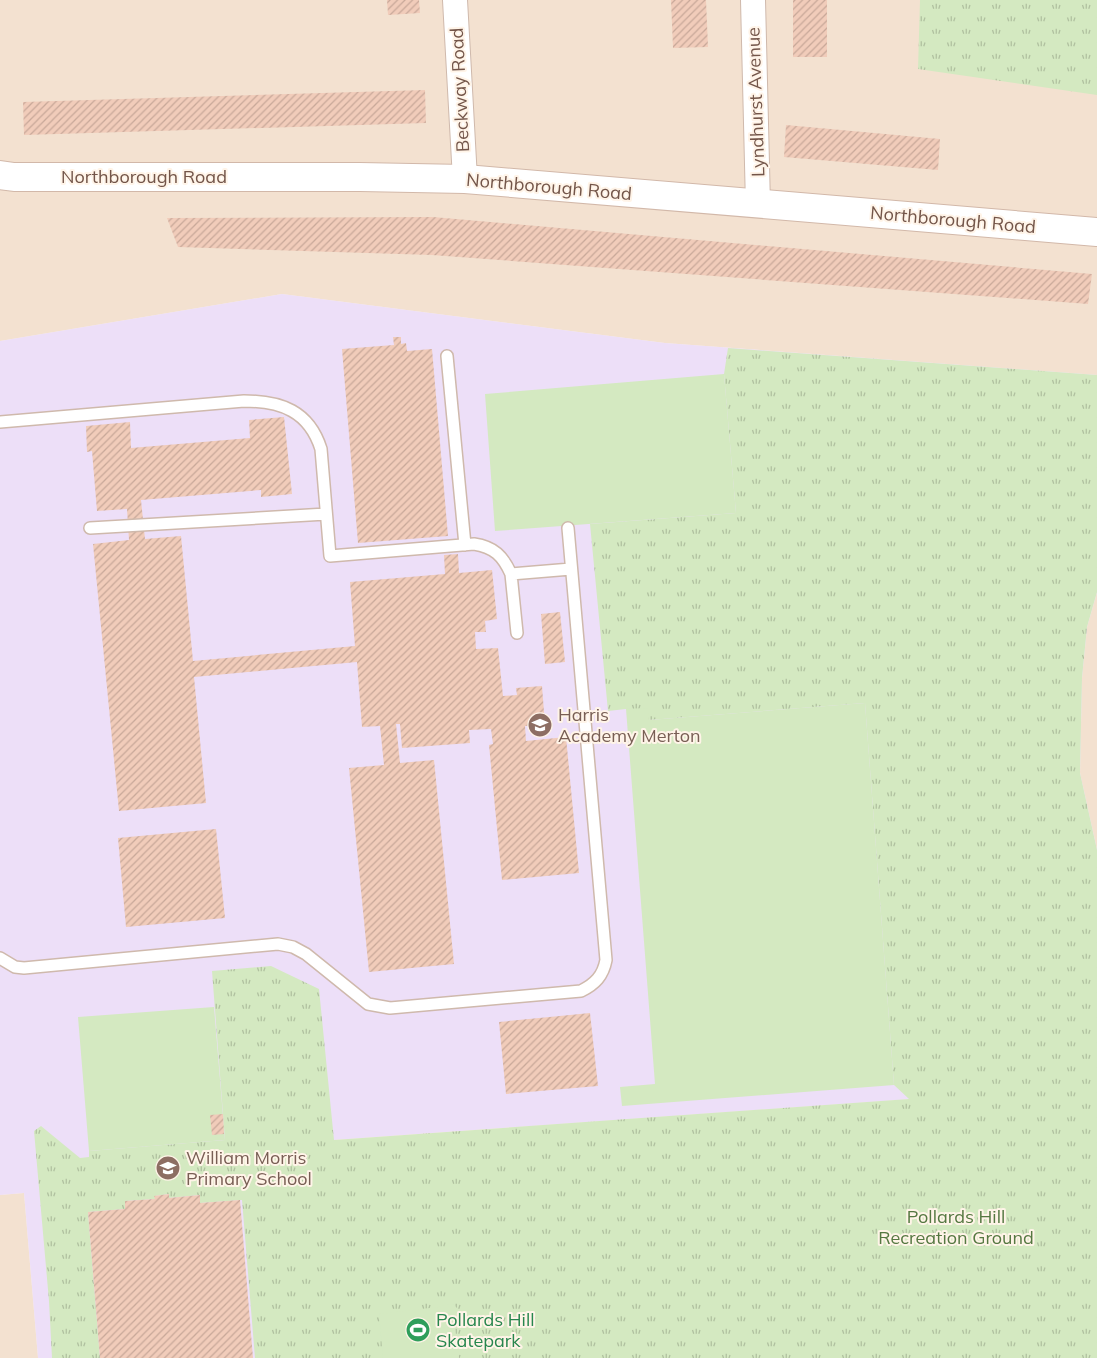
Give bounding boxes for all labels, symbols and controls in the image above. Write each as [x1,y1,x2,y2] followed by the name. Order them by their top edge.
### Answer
[445,27,474,153] street label: Beckway Road
[741,27,770,177] street label: Lyndhurst Avenue
[61,165,227,188] street label: Northborough Road
[465,168,633,205] street label: Northborough Road
[869,201,1037,238] street label: Northborough Road
[558,703,701,747] place label: Harris Academy Merton
[527,712,553,738] school or university icon: Harris Academy Merton
[186,1146,312,1190] place label: William Morris Primary School
[155,1155,181,1181] school or university icon: William Morris Primary School
[878,1205,1034,1249] park label: Pollards Hill Recreation Ground
[436,1308,534,1352] place label: Pollards Hill Skatepark
[405,1317,431,1343] sports icon: Pollards Hill Skatepark

